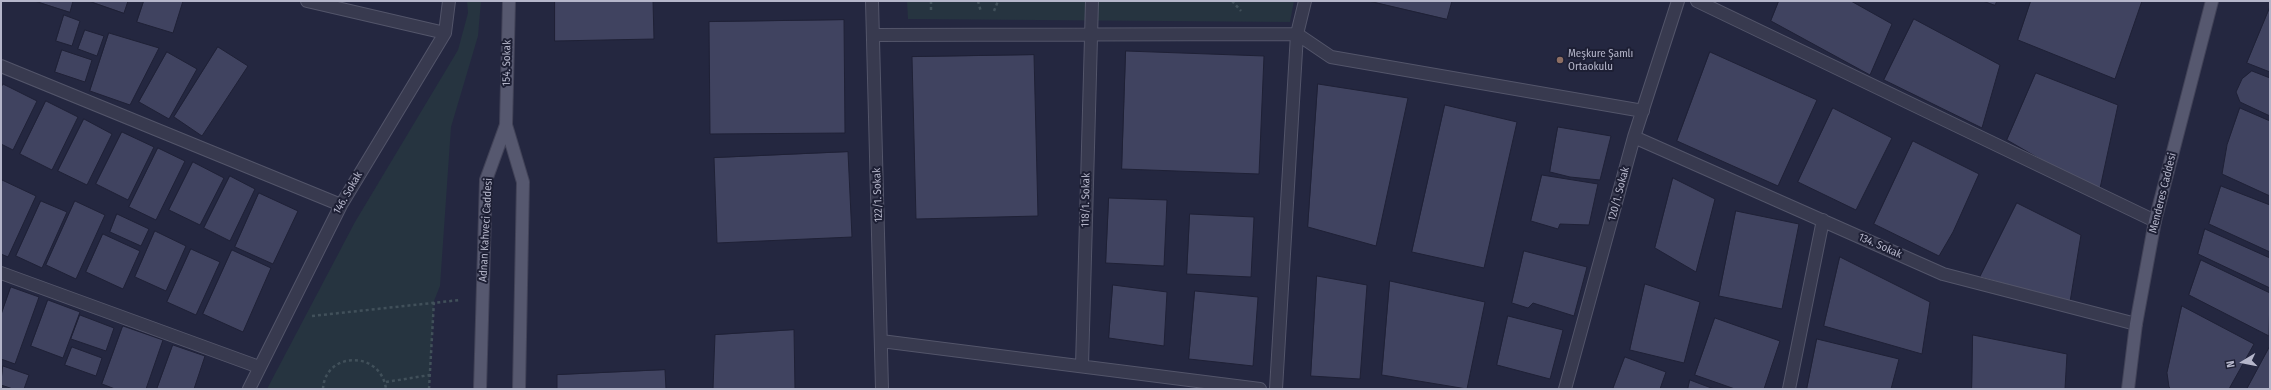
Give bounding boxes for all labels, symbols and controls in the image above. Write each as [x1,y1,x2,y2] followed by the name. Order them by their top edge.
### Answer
[500,40,514,86] street label: 154. Sokak
[1568,47,1633,73] place label: Meşkure Şamlı Ortaokulu
[1555,55,1565,65] marker: Meşkure Şamlı Ortaokulu
[2147,152,2179,234] street label: Menderes Caddesi
[1605,166,1633,222] street label: 120/1. Sokak
[870,168,886,222] street label: 122/1. Sokak
[331,169,365,217] street label: 146. Sokak
[1079,173,1093,227] street label: 118/1. Sokak
[477,178,495,282] street label: Adnan Kahveci Caddesi
[1856,231,1904,261] street label: 134. Sokak
[2223,342,2263,382] north arrow
[2224,360,2238,369] text: N

